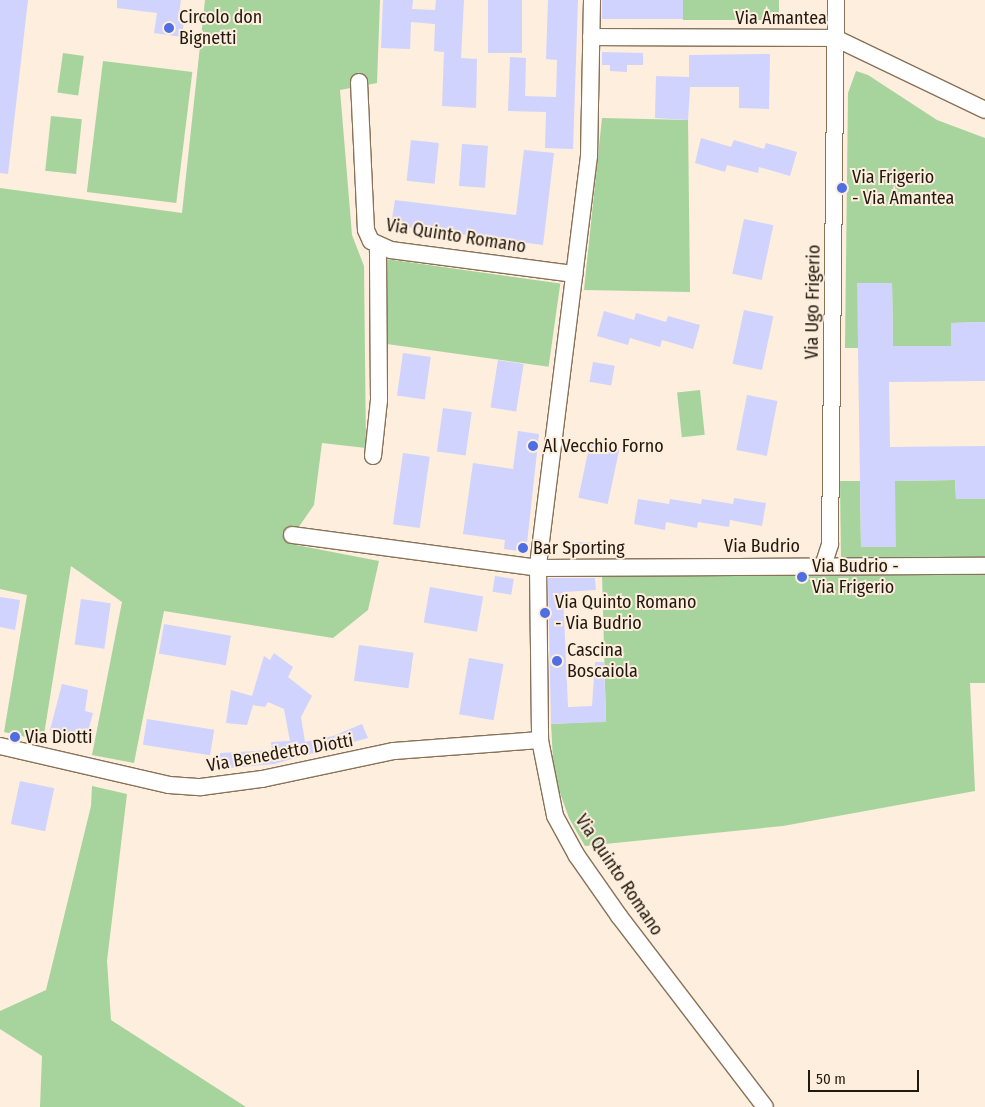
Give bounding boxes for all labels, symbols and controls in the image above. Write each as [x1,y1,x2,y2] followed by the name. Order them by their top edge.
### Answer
[179,7,262,50] place label: Circolo don Bignetti
[735,7,827,29] street label: Via Amantea
[163,22,175,34] marker: Circolo don Bignetti
[852,167,954,210] place label: Via Frigerio - Via Amantea
[836,182,848,194] marker: Via Frigerio - Via Amantea
[384,214,528,258] street label: Via Quinto Romano
[801,245,825,359] street label: Via Ugo Frigerio
[543,435,664,457] place label: Al Vecchio Forno
[527,440,539,452] marker: Al Vecchio Forno
[724,535,800,557] street label: Via Budrio
[533,537,625,559] place label: Bar Sporting
[517,542,529,554] marker: Bar Sporting
[812,556,899,598] place label: Via Budrio - Via Frigerio
[796,571,808,583] marker: Via Budrio - Via Frigerio
[555,592,696,634] place label: Via Quinto Romano - Via Budrio
[539,607,551,619] marker: Via Quinto Romano - Via Budrio
[567,640,638,682] place label: Cascina Boscaiola
[551,655,563,667] marker: Cascina Boscaiola
[25,726,93,748] place label: Via Diotti
[205,729,355,777] street label: Via Benedetto Diotti
[9,731,21,743] marker: Via Diotti
[571,810,667,940] street label: Via Quinto Romano
[810,1060,921,1092] scale bar
[816,1070,846,1088] text: 50 m

